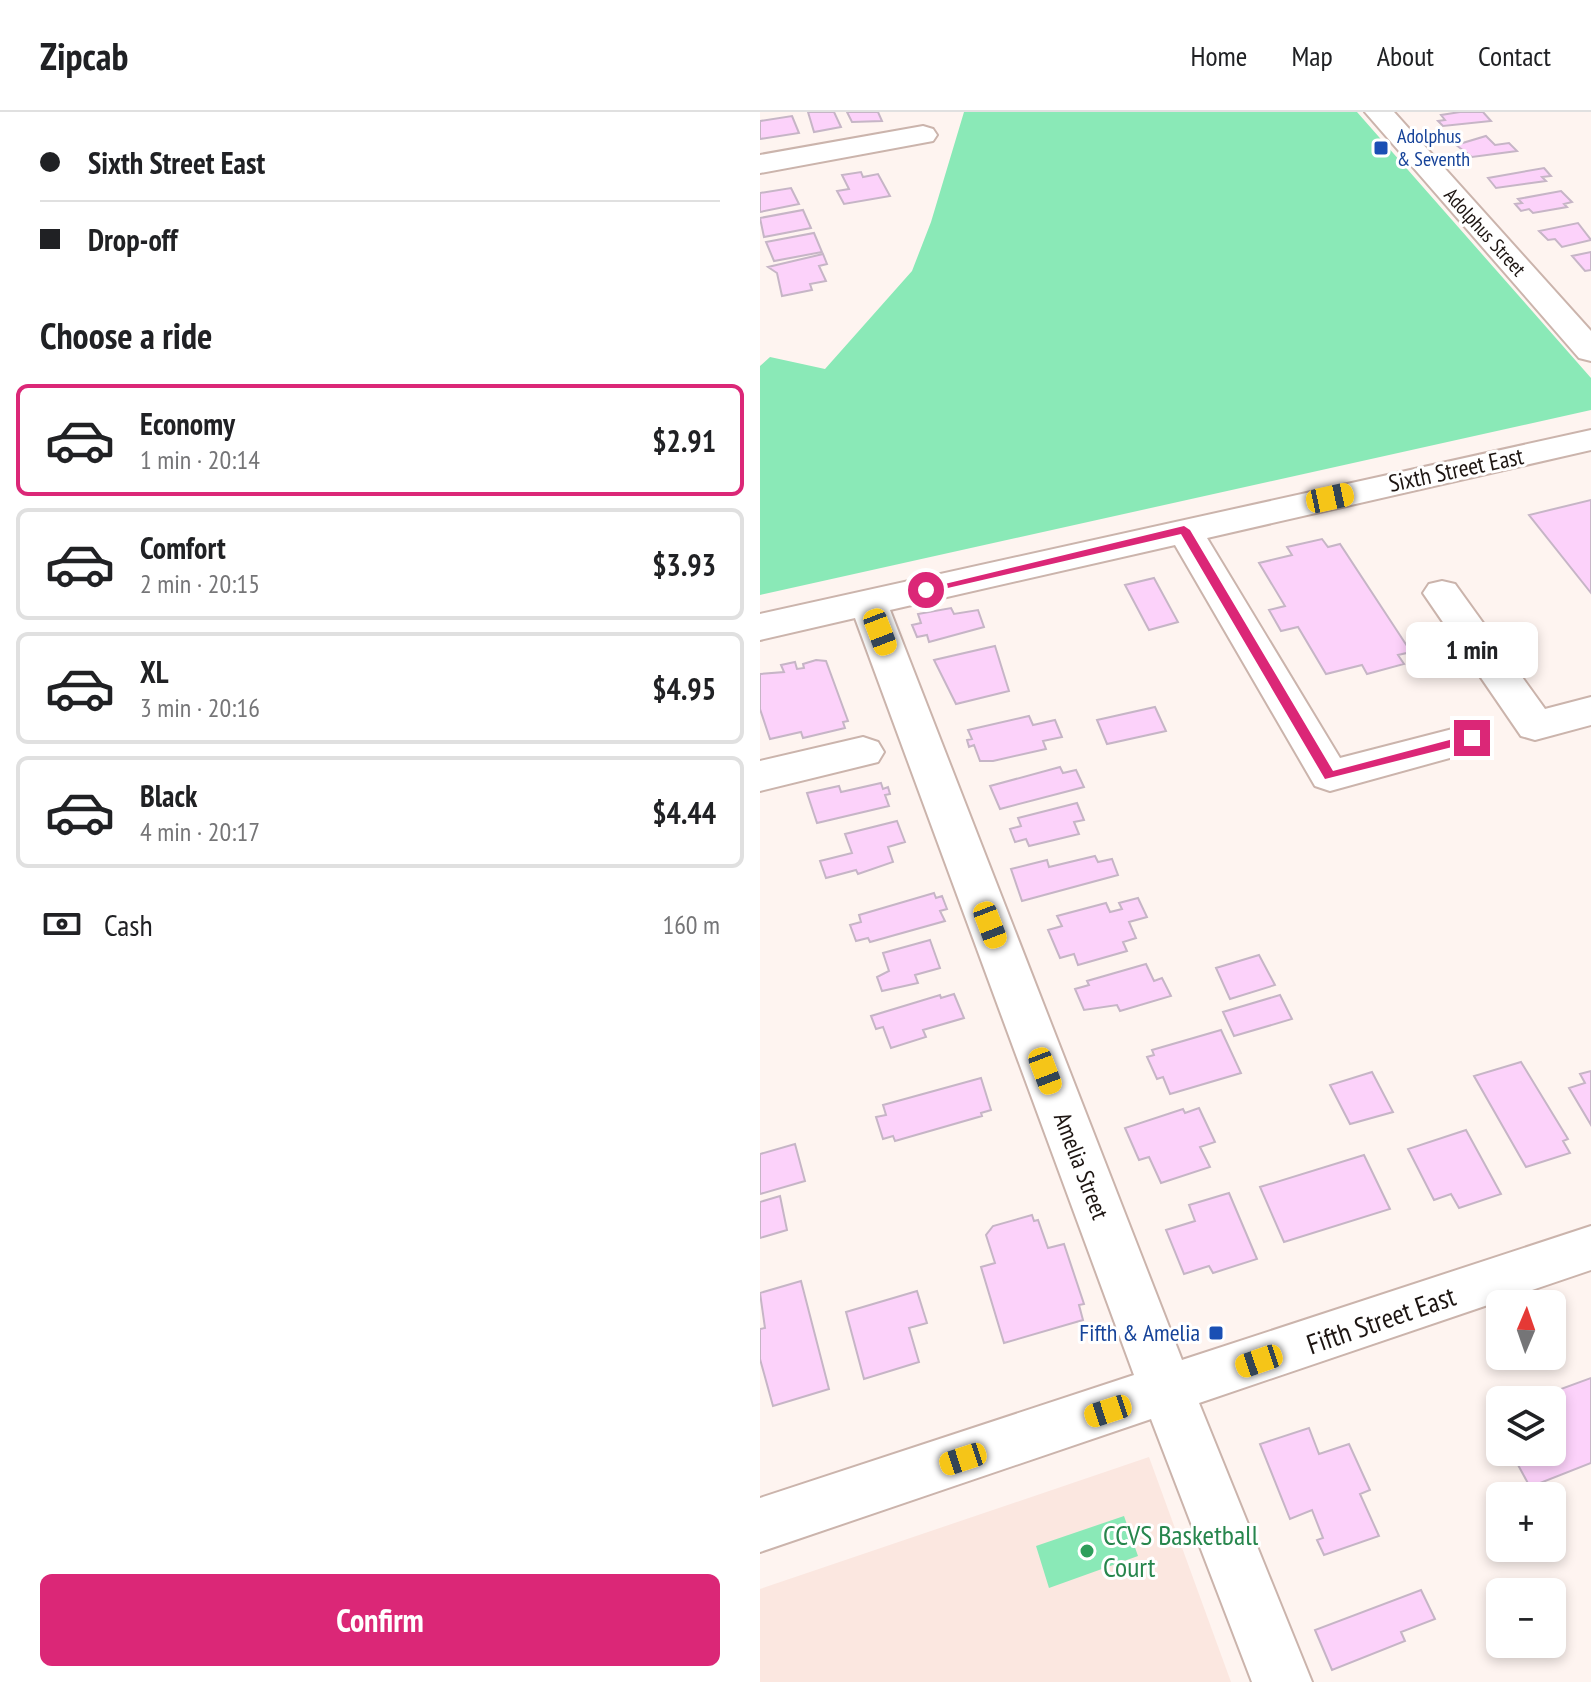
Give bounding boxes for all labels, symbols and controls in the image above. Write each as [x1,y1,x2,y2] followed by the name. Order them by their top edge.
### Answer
[40,31,128,80] text: Zipcab
[1191,37,1247,74] text: Home
[1291,37,1333,74] text: Map
[1377,37,1434,74] text: About
[1478,37,1551,74] text: Contact
[1397,123,1470,172] place label: Adolphus & Seventh
[1372,139,1390,157] marker: Adolphus & Seventh
[88,143,265,182] text: Sixth Street East
[1439,182,1532,282] street label: Adolphus Street
[88,220,178,259] text: Drop-off
[40,312,212,359] text: Choose a ride
[44,404,116,476] icon: car
[140,404,235,443] text: Economy
[652,421,716,460] text: $2.91
[1386,440,1527,499] street label: Sixth Street East
[140,443,260,476] text: 1 min · 20:14
[1304,481,1356,515] car
[44,528,116,600] icon: car
[140,528,226,567] text: Comfort
[652,545,716,584] text: $3.93
[140,567,260,600] text: 2 min · 20:15
[908,572,944,608] route start
[860,605,900,659] car
[1406,622,1538,678] callout: 1 min
[1446,633,1498,666] text: 1 min
[44,652,116,724] icon: car
[140,652,169,691] text: XL
[652,669,716,708] text: $4.95
[140,691,260,724] text: 3 min · 20:16
[1454,720,1490,756] route end
[44,776,116,848] icon: car
[140,776,197,815] text: Black
[652,793,716,832] text: $4.44
[140,815,260,848] text: 4 min · 20:17
[970,898,1010,952] car
[40,902,84,946] icon: cash
[104,905,153,944] text: Cash
[662,908,720,941] text: 160 m
[1025,1044,1065,1098] car
[1047,1108,1116,1224] street label: Amelia Street
[1302,1277,1460,1362] street label: Fifth Street East
[1486,1290,1566,1370] north arrow
[1486,1290,1566,1658] map controls
[1079,1317,1200,1348] place label: Fifth & Amelia
[1207,1324,1225,1342] marker: Fifth & Amelia
[1232,1342,1286,1380] car
[1486,1386,1566,1466] button: layers
[1081,1392,1135,1430] car
[936,1440,990,1478] car
[1486,1482,1566,1562] button: +
[1103,1516,1259,1585] place label: CCVS Basketball Court
[1078,1542,1096,1560] marker: CCVS Basketball Court
[40,1574,720,1666] button: Confirm
[1486,1578,1566,1658] button: −

